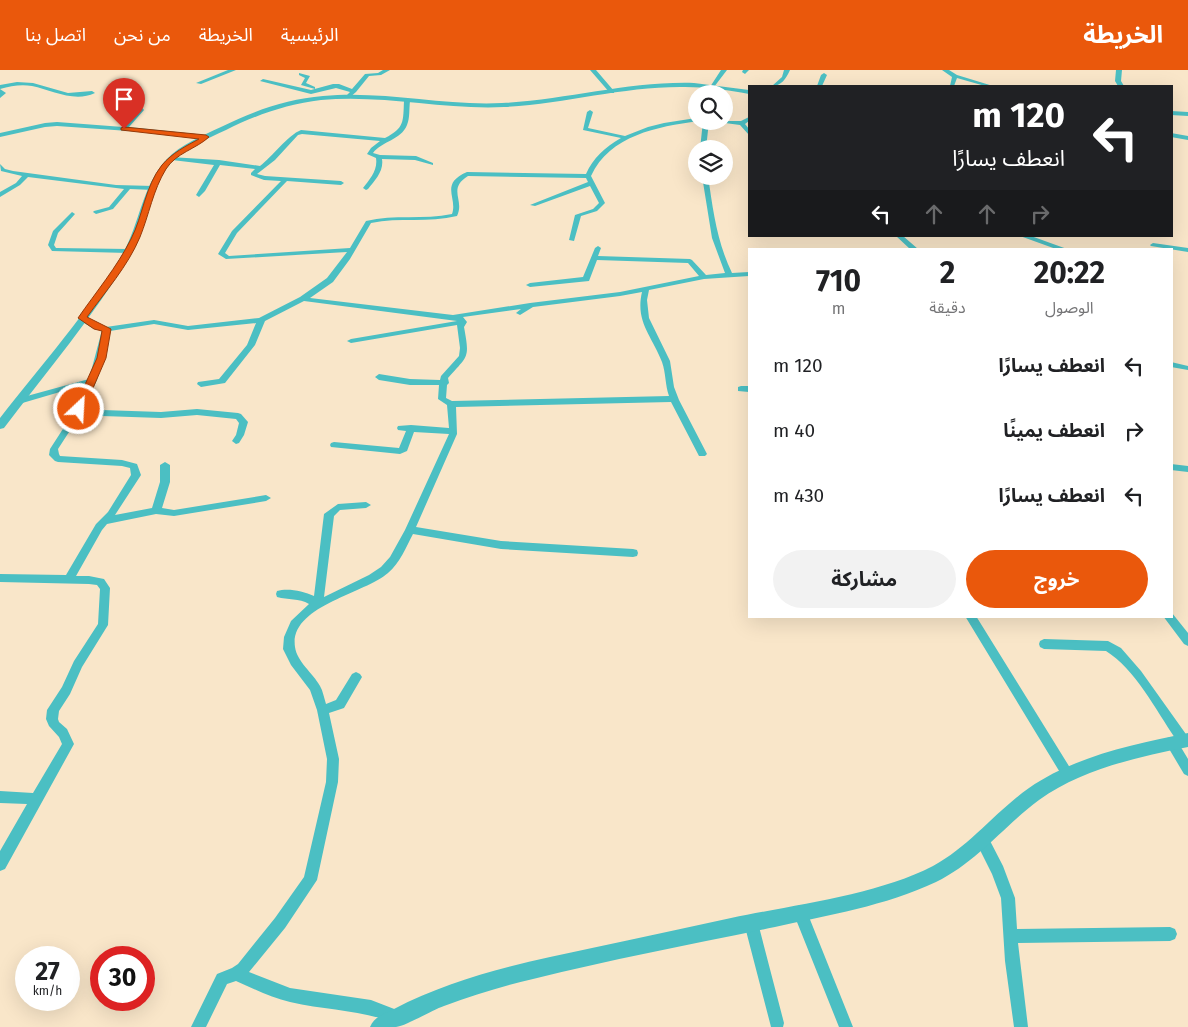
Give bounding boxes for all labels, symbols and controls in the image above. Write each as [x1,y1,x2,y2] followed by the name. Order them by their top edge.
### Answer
[1083,21,1163,49] text: الخريطة
[25,24,86,46] text: اتصل بنا
[114,24,171,46] text: من نحن
[199,24,253,46] text: الخريطة
[281,24,339,46] text: الرئيسية
[103,78,145,129] pin
[110,85,138,113] icon: arrive
[688,85,733,185] map controls
[688,85,733,130] button: search
[972,94,1065,136] text: 120 m
[1083,105,1148,170] icon: left
[688,140,733,185] button: layers
[952,145,1065,172] text: انعطف يسارًا
[867,200,895,228] icon: left
[920,200,948,228] icon: ahead
[973,200,1001,228] icon: ahead
[1026,200,1054,228] icon: right
[940,255,955,291] text: 2
[1034,255,1105,291] text: 20:22
[816,263,861,299] text: 710
[929,298,966,317] text: دقيقة
[1045,298,1094,317] text: الوصول
[832,299,845,318] text: m
[1120,352,1148,380] icon: left
[773,354,823,377] text: 120 m
[998,354,1105,377] text: انعطف يسارًا
[52,382,104,434] position arrow
[1120,417,1148,445] icon: right
[773,419,815,442] text: 40 m
[1003,419,1105,442] text: انعطف يمينًا
[1120,482,1148,510] icon: left
[773,484,824,507] text: 430 m
[998,484,1105,507] text: انعطف يسارًا
[773,550,956,608] button: مشاركة
[966,550,1148,608] button: خروج
[90,946,155,1011] speed limit sign: 30
[35,957,60,987] text: 27
[33,984,62,998] text: km/h

